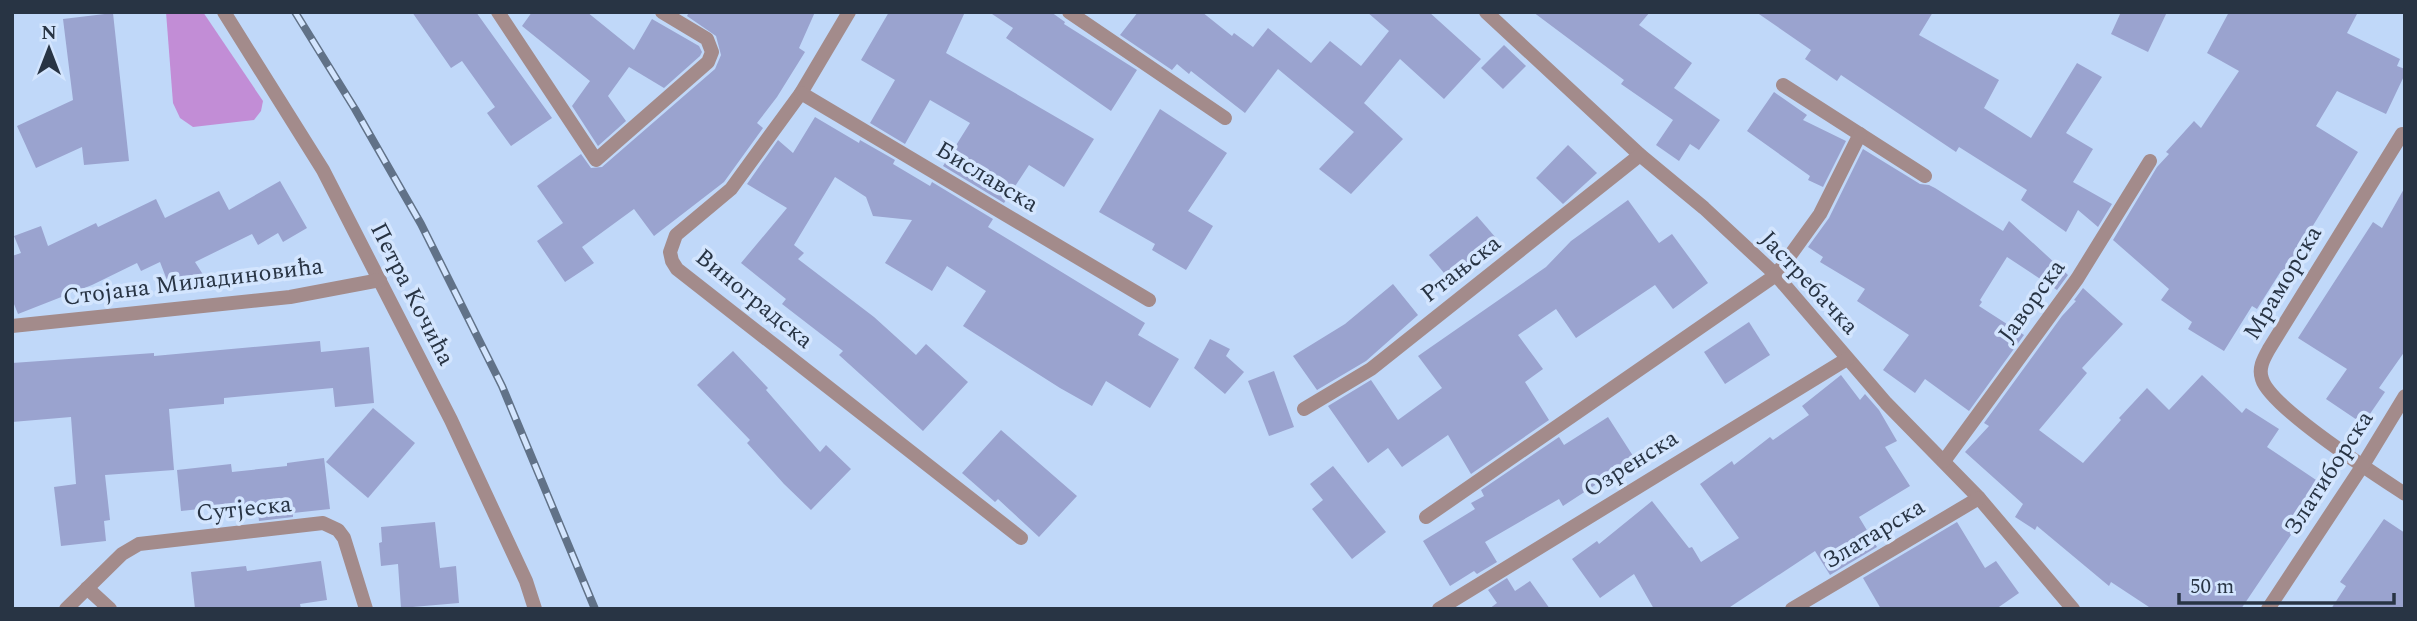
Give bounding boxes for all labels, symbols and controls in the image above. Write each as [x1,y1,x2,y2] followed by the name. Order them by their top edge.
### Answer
[14,14,84,84] north arrow
[41,19,57,48] text: N
[929,132,1046,222] street label: Биславска
[360,216,464,372] street label: Петра Кочића
[2235,218,2332,347] street label: Мраморска
[1751,223,1867,344] street label: Јастребачка
[1413,226,1509,312] street label: Ртањска
[687,240,821,358] street label: Виноградска
[61,248,325,316] street label: Стојана Миладиновића
[1989,252,2075,350] street label: Јаворска
[2275,403,2383,542] street label: Златиборска
[1577,421,1686,507] street label: Озренска
[194,486,294,532] street label: Сутјеска
[1816,489,1932,579] street label: Златарска
[2179,562,2394,606] scale bar
[2190,571,2234,603] text: 50 m

